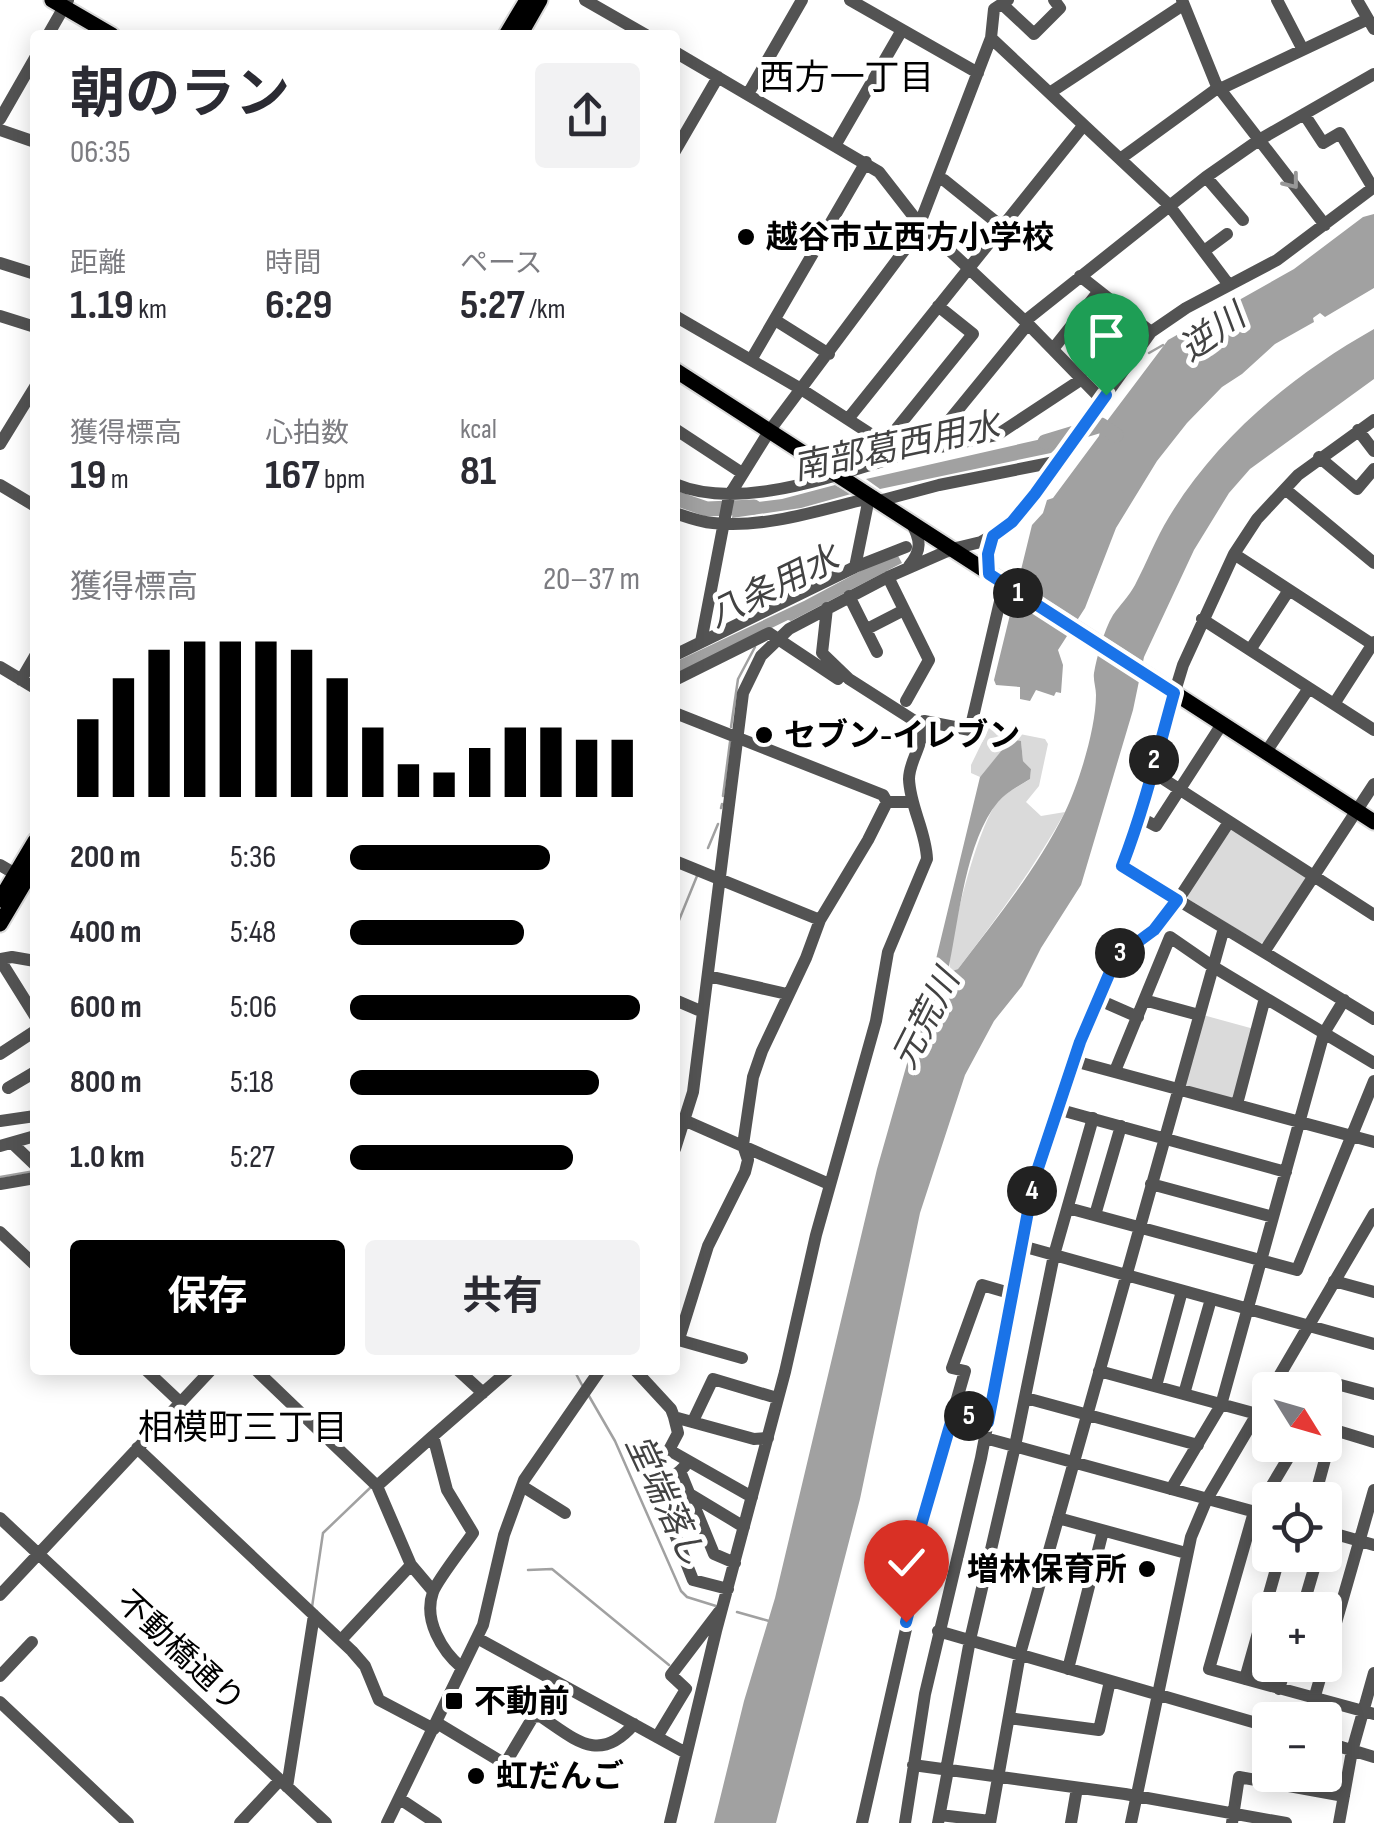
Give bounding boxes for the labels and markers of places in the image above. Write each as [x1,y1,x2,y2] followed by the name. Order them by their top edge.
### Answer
[766,219,1054,258] place label: 越谷市立西方小学校
[735,226,757,248] marker: 越谷市立西方小学校
[1064,293,1149,396] pin
[993,568,1043,618] pin: 1
[784,717,1020,756] place label: セブン-イレブン
[753,724,775,746] marker: セブン-イレブン
[1129,735,1179,785] pin: 2
[1095,928,1145,978] pin: 3
[1007,1166,1057,1216] pin: 4
[944,1391,994,1441] pin: 5
[864,1520,949,1623] pin
[967,1551,1127,1590] place label: 増林保育所
[1136,1558,1158,1580] marker: 増林保育所
[474,1683,570,1722] place label: 不動前
[443,1690,465,1712] marker: 不動前
[496,1758,624,1797] place label: 虹だんご
[465,1765,487,1787] marker: 虹だんご

